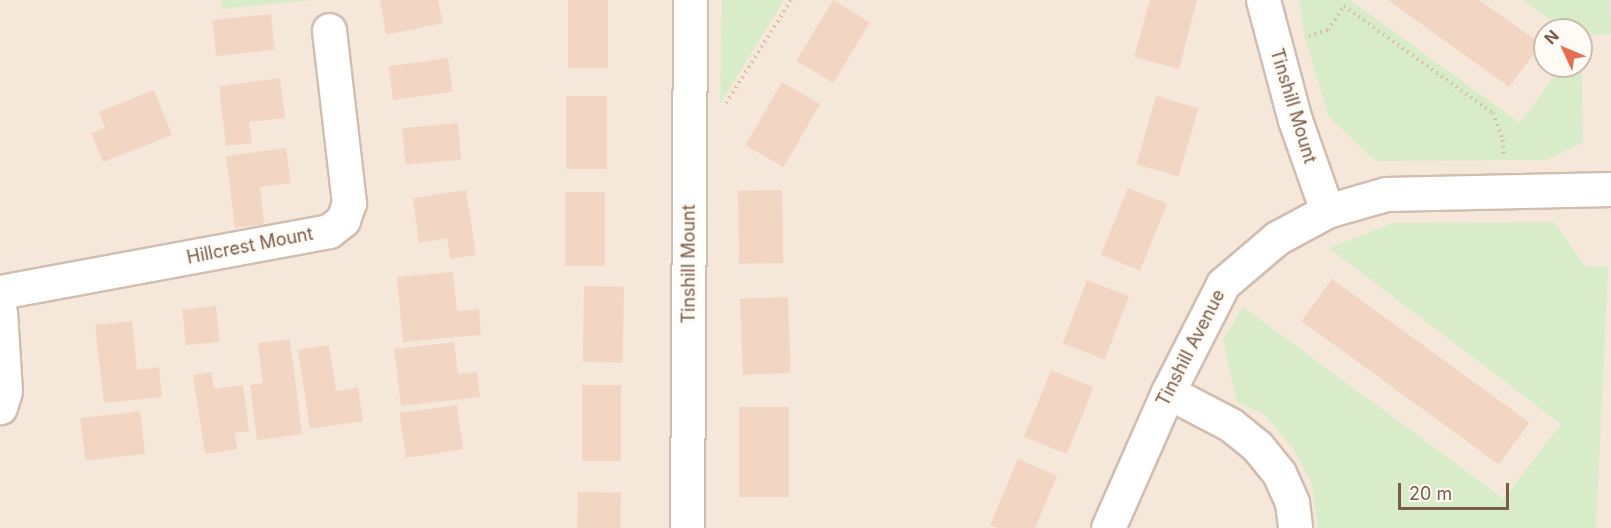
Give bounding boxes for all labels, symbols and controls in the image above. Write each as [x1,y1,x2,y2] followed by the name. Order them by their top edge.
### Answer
[1533,18,1593,78] north arrow
[1540,26,1563,48] text: N
[1265,46,1321,166] street label: Tinshill Mount
[678,204,700,324] street label: Tinshill Mount
[185,223,315,269] street label: Hillcrest Mount
[1152,286,1230,410] street label: Tinshill Avenue
[1401,471,1512,509] scale bar
[1409,483,1452,504] text: 20 m

